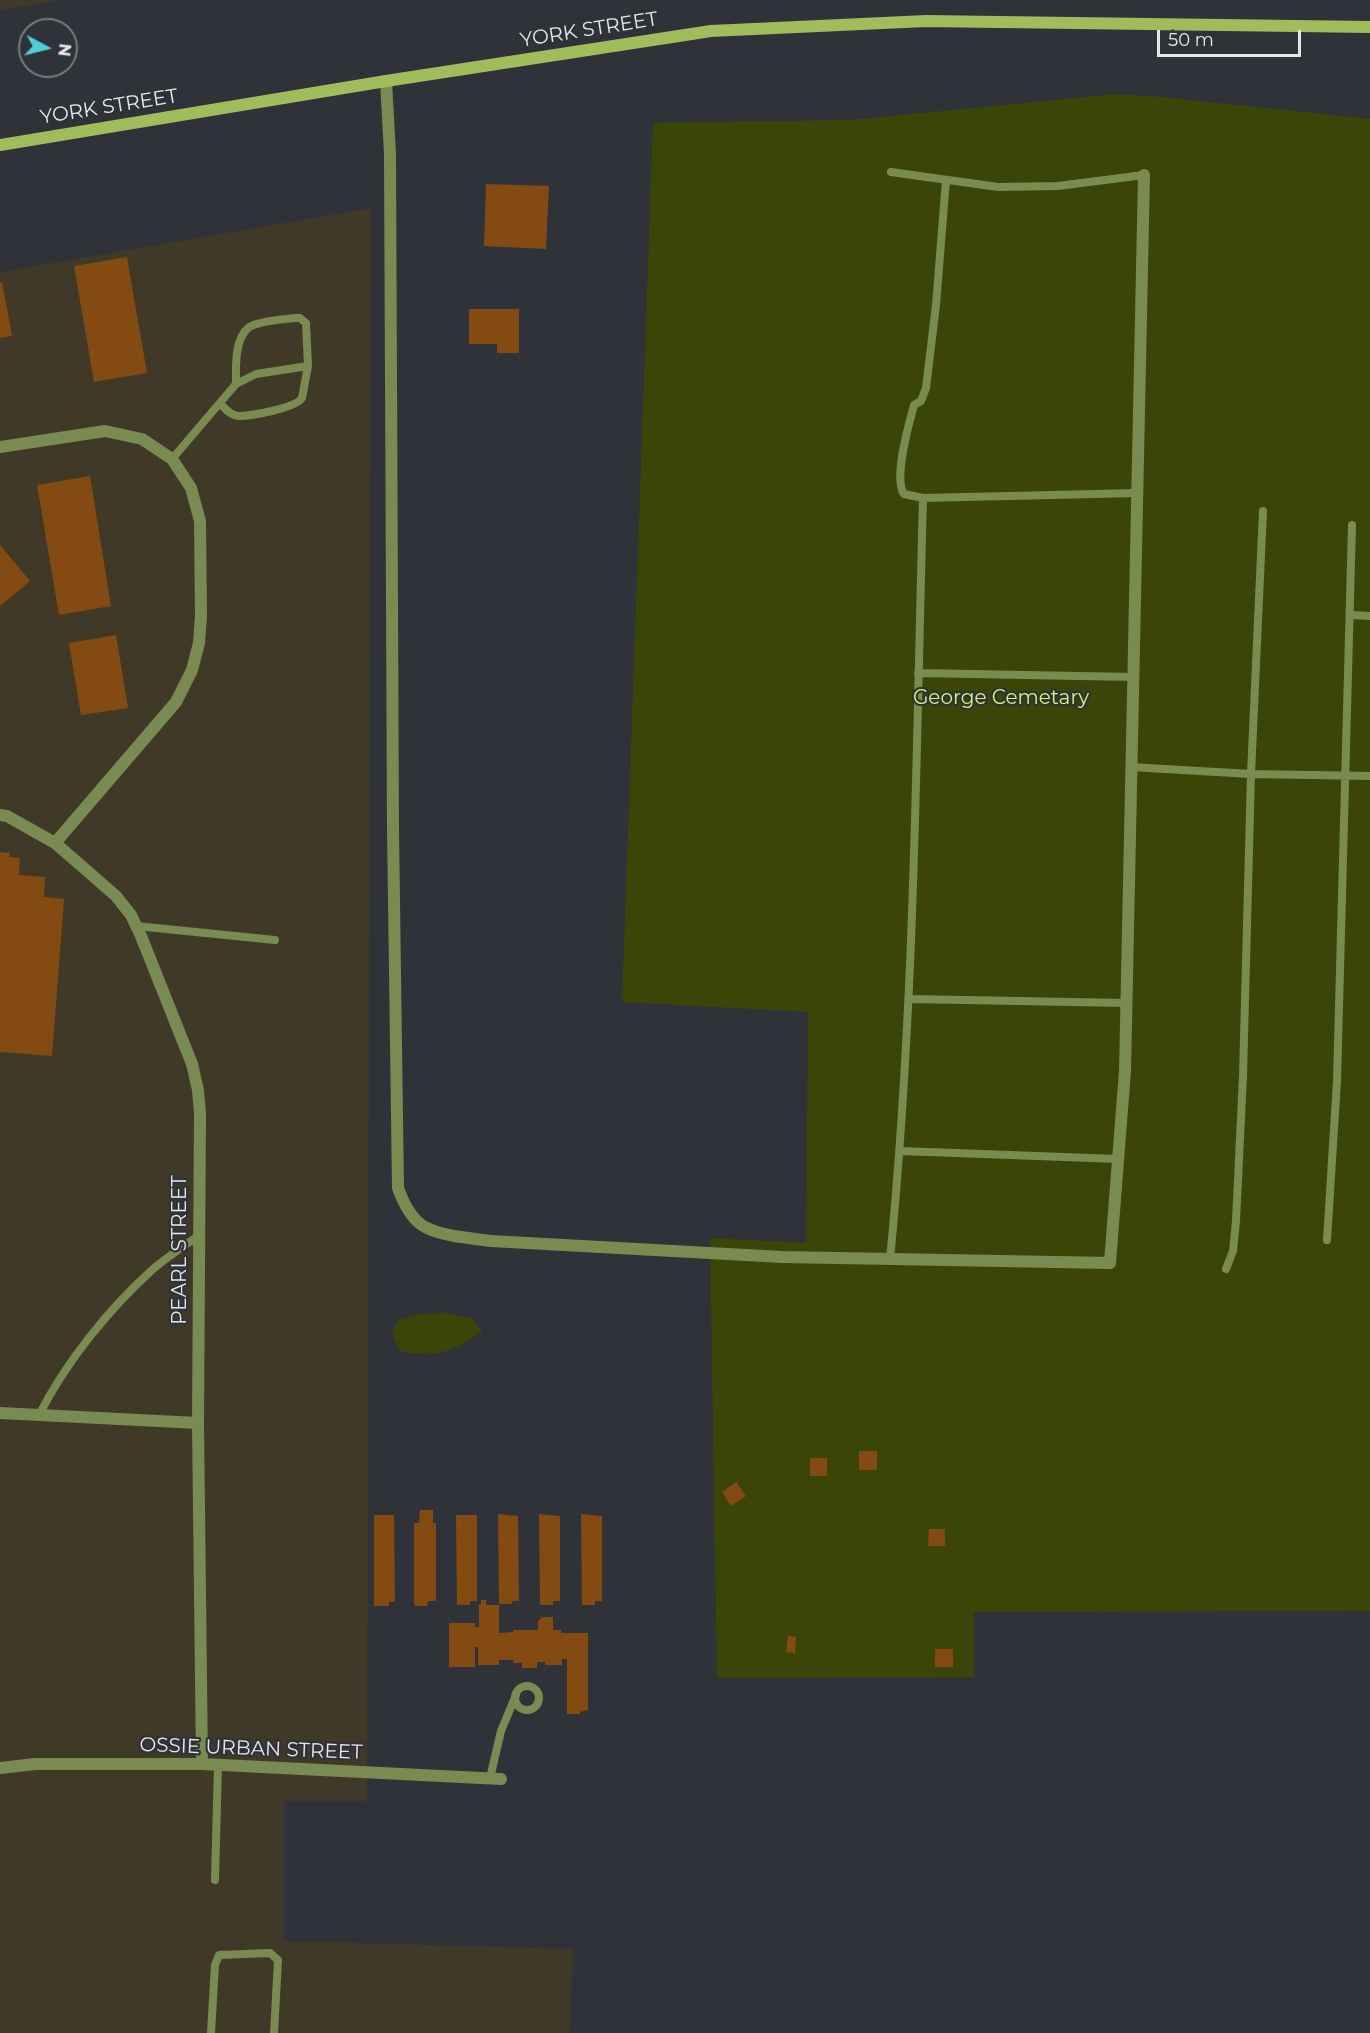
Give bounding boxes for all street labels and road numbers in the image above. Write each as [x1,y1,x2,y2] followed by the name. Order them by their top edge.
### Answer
[518,7,660,53] street label: YORK STREET
[38,84,180,130] street label: YORK STREET
[168,1175,192,1325] street label: PEARL STREET
[139,1733,363,1765] street label: OSSIE URBAN STREET

